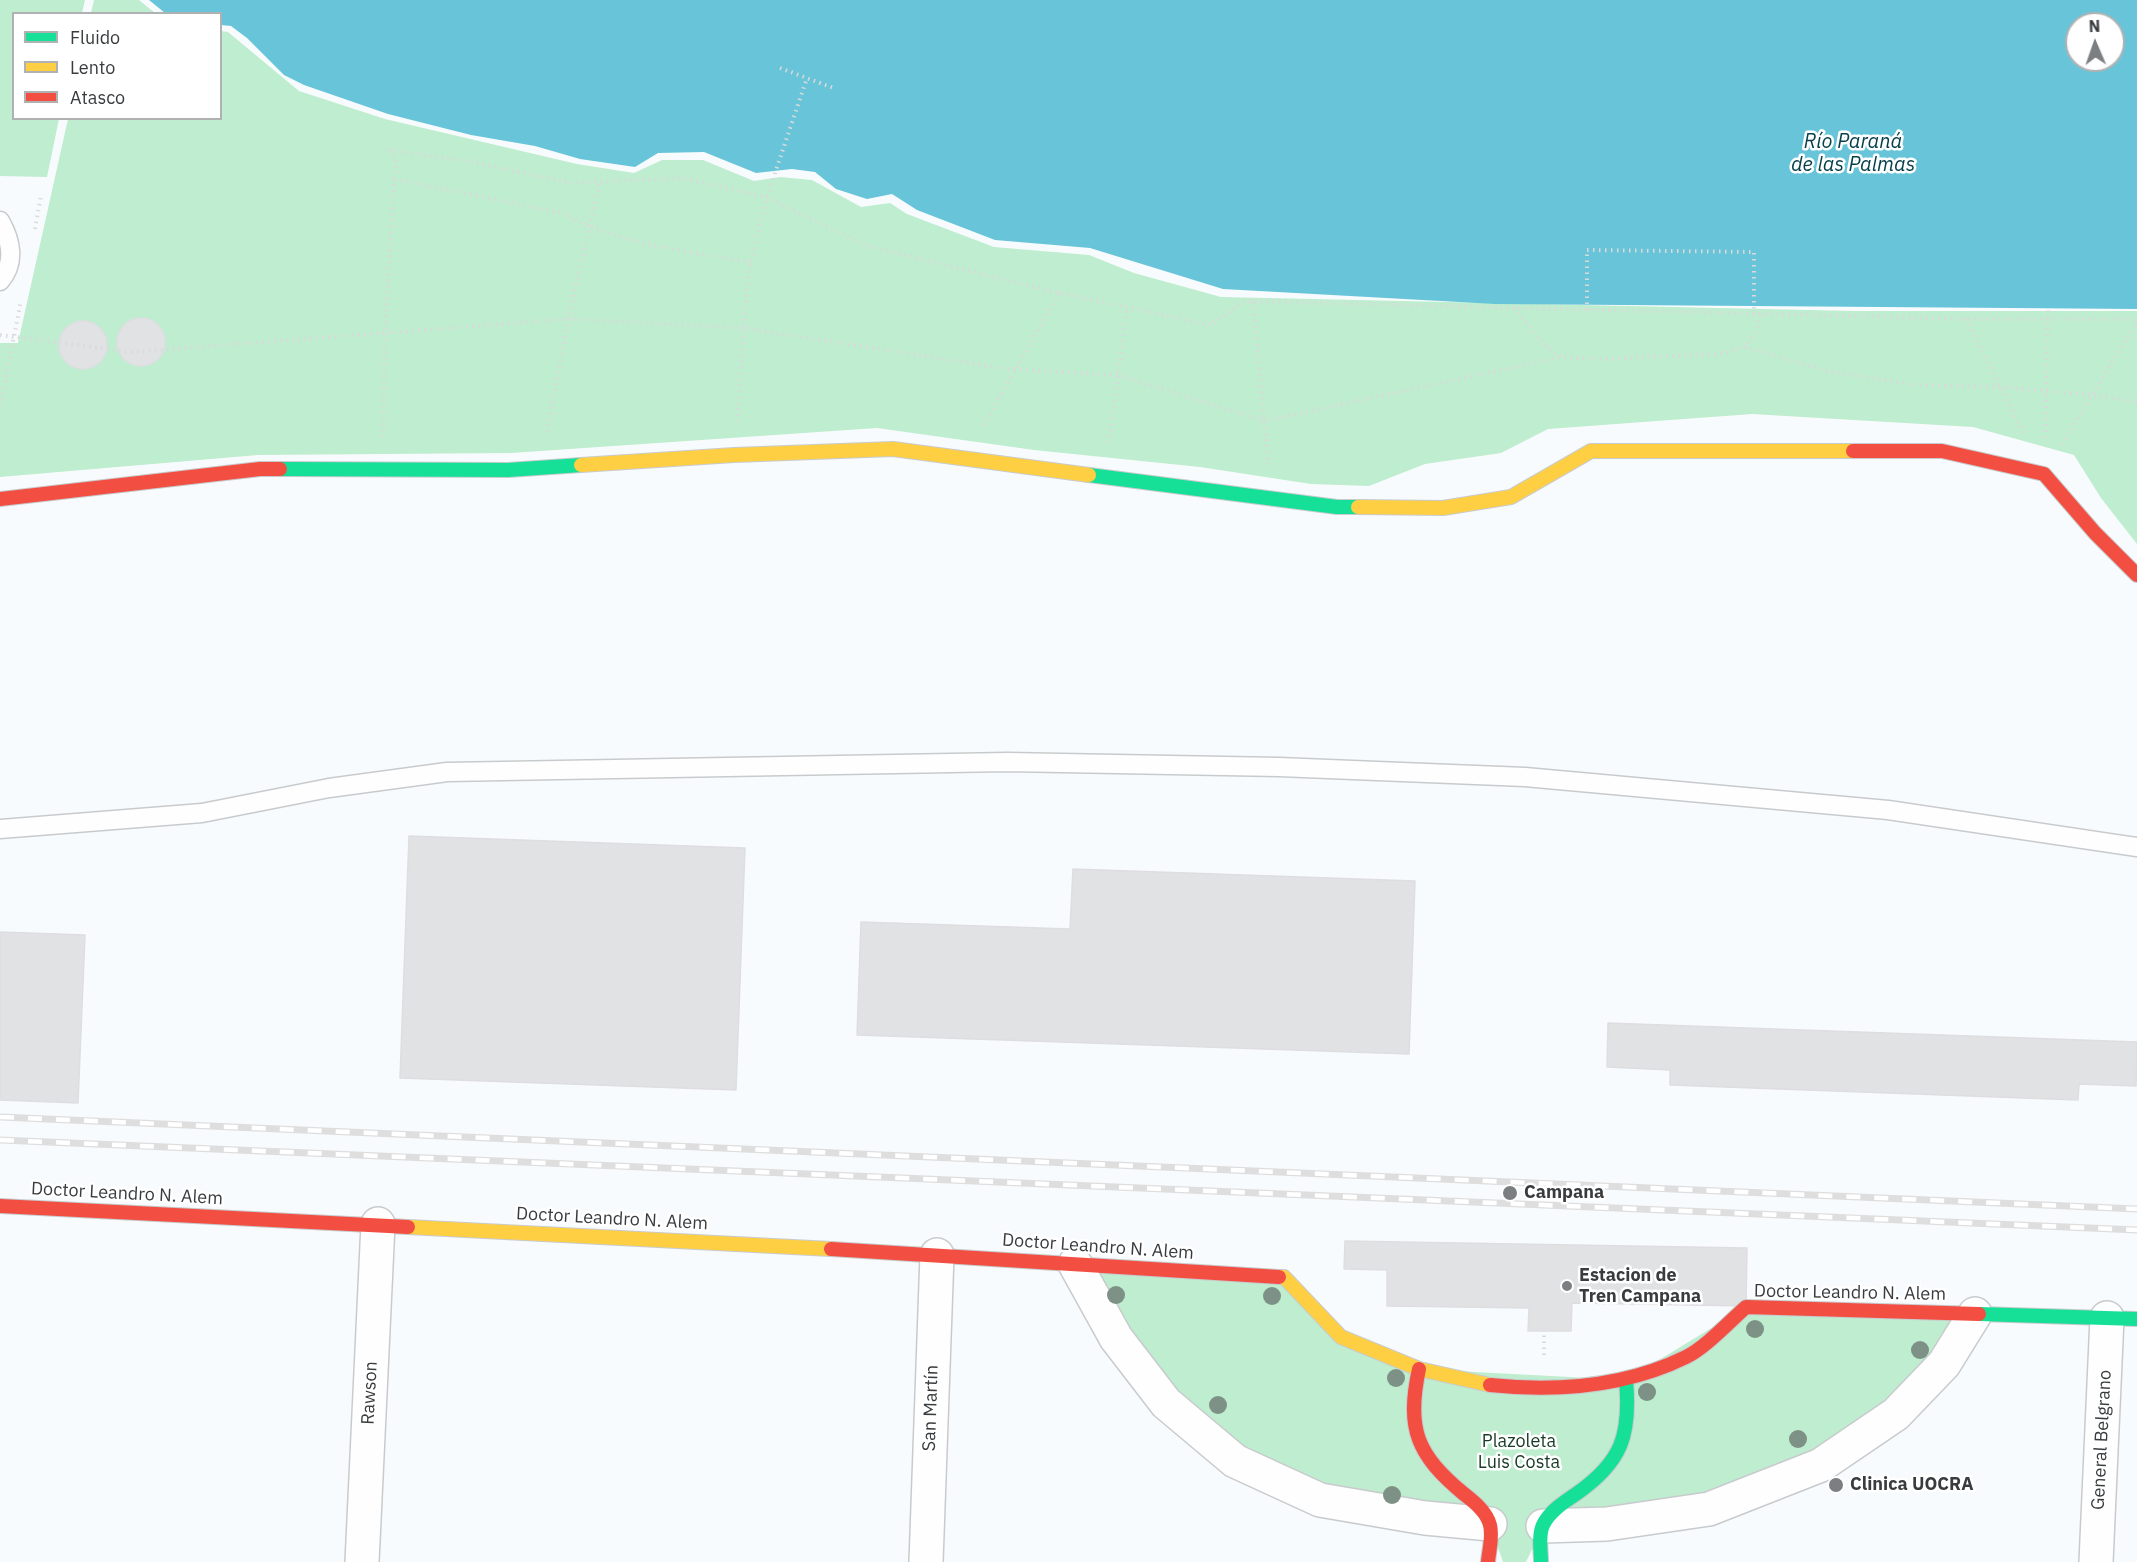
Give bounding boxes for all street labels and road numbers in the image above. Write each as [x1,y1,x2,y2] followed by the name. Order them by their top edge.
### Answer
[31,1178,223,1210] street label: Doctor Leandro N. Alem
[516,1203,708,1235] street label: Doctor Leandro N. Alem
[1001,1230,1195,1264] street label: Doctor Leandro N. Alem
[1754,1281,1946,1305] street label: Doctor Leandro N. Alem
[358,1361,382,1425] street label: Rawson
[919,1364,943,1452] street label: San Martín
[2088,1369,2116,1511] street label: General Belgrano

